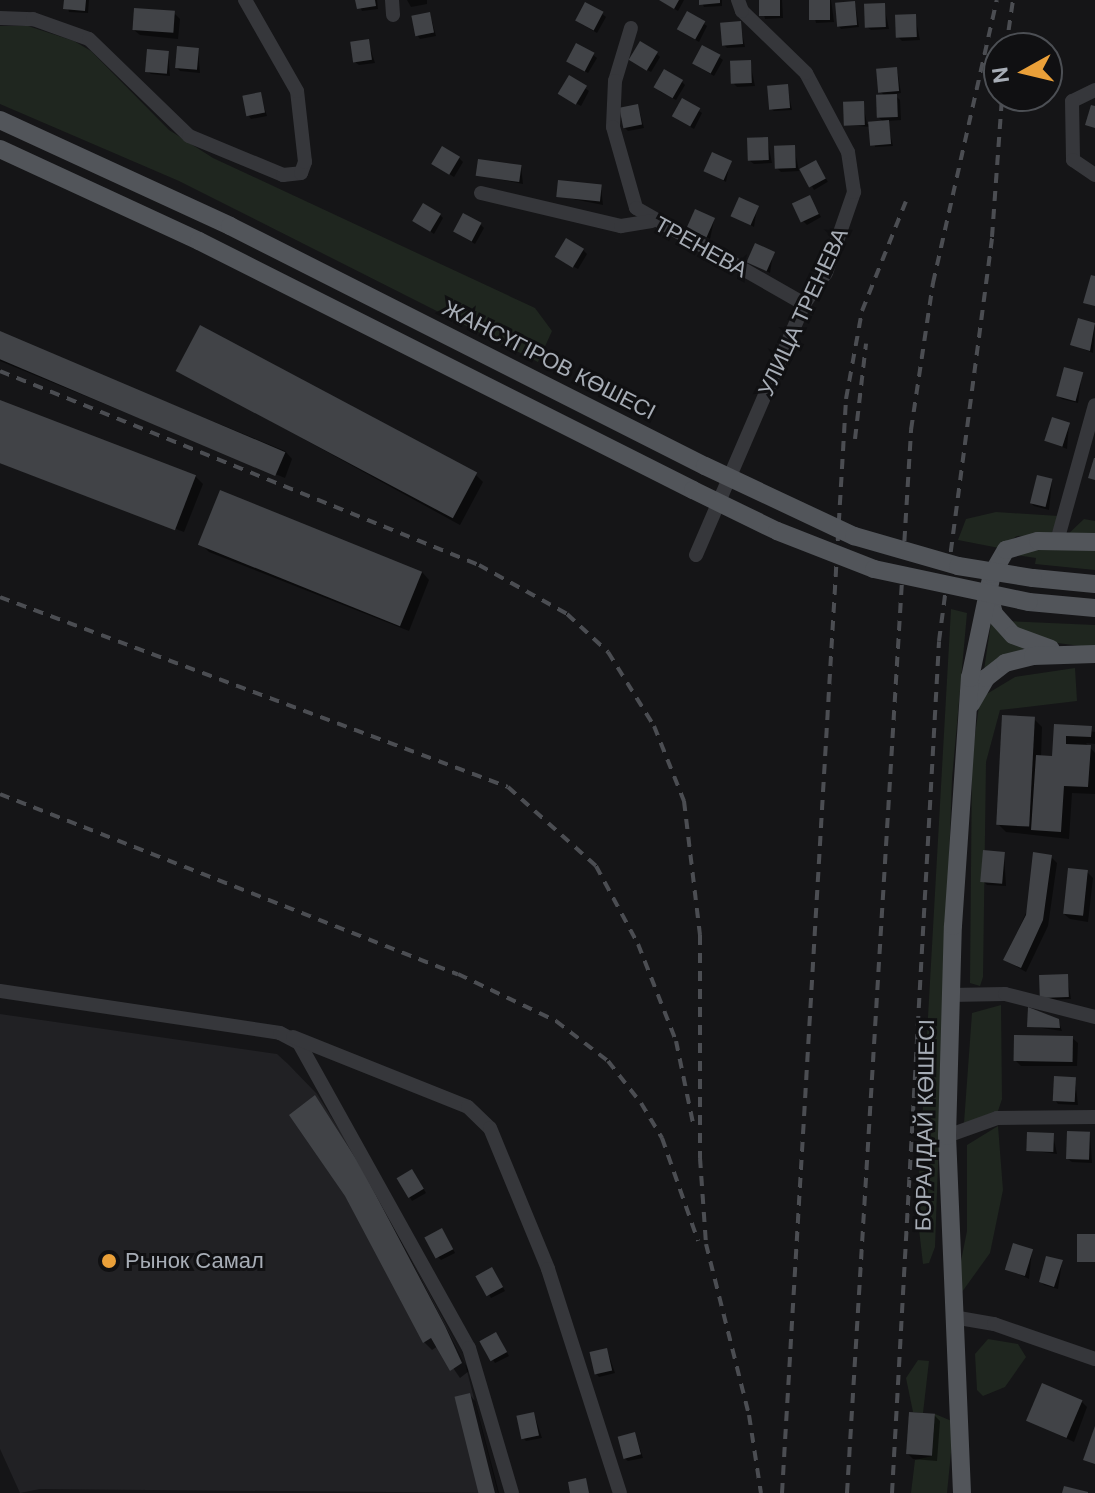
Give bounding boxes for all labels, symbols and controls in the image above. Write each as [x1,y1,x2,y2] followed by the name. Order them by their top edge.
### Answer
[983,32,1063,112] north arrow
[985,65,1016,85] text: N
[650,211,752,283] street label: ТРЕНЕВА
[753,224,853,400] street label: УЛИЦА ТРЕНЕВА
[438,295,660,425] street label: ЖАНСҮГІРОВ КӨШЕСІ
[910,1019,940,1231] street label: БОРАЛДАЙ КӨШЕСІ
[125,1248,264,1274] place label: Рынок Самал
[100,1252,118,1270] marker: Рынок Самал

